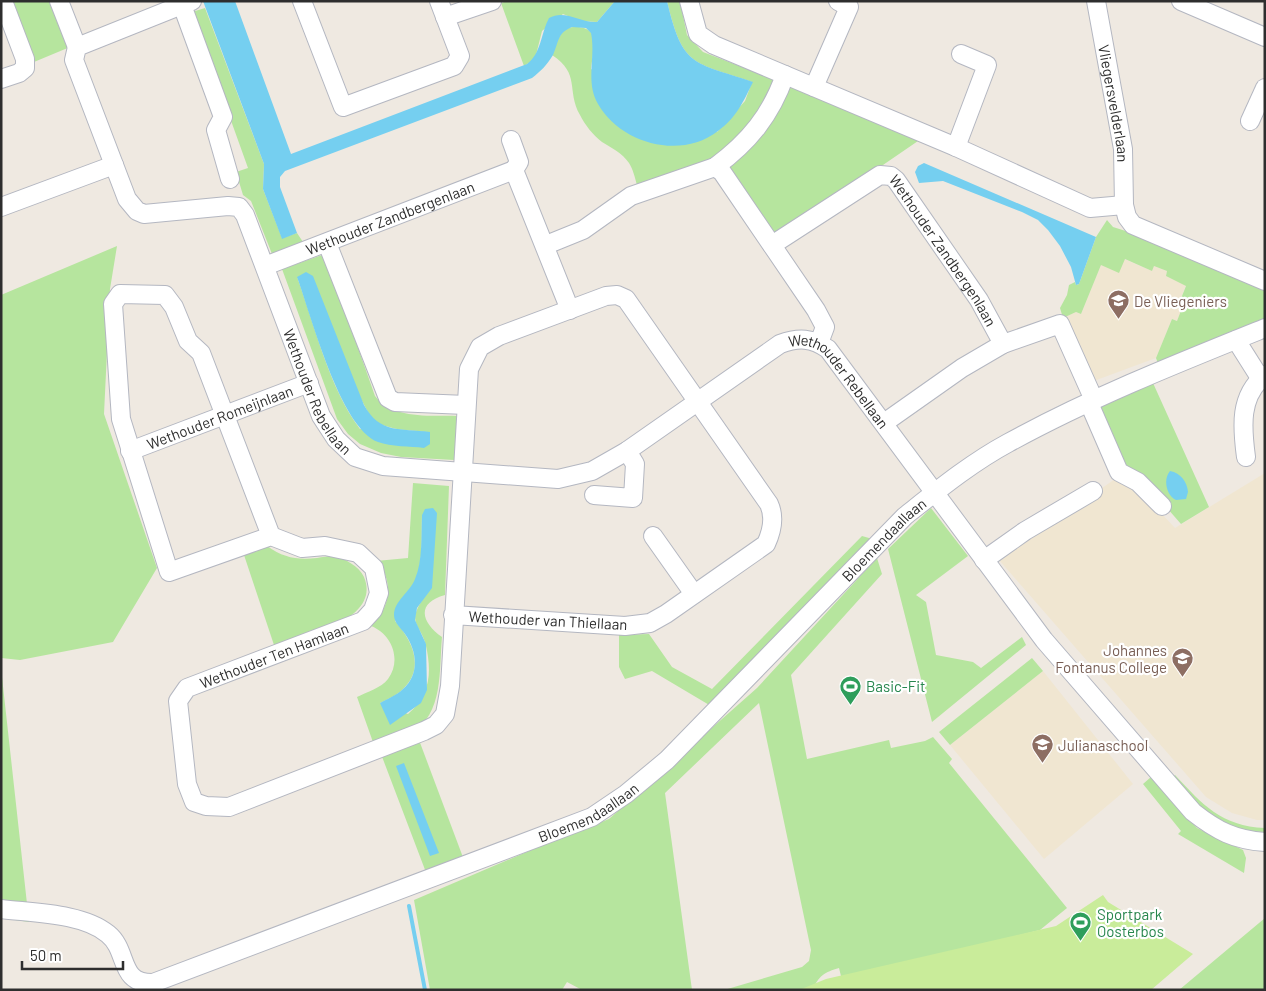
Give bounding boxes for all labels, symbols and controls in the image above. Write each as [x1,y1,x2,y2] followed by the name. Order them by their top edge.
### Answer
[1095,43,1132,162] street label: Vliegersvelderlaan
[886,171,1001,329] street label: Wethouder Zandbergenlaan
[303,177,477,258] street label: Wethouder Zandbergenlaan
[1106,289,1130,320] school or university icon: De Vliegeniers
[1134,292,1227,310] place label: De Vliegeniers
[280,326,355,458] street label: Wethouder Rebellaan
[787,330,893,432] street label: Wethouder Rebellaan
[144,381,295,453] street label: Wethouder Romeijnlaan
[838,494,929,585] street label: Bloemendaallaan
[468,607,628,633] street label: Wethouder van Thiellaan
[197,618,351,692] street label: Wethouder Ten Hamlaan
[1055,641,1167,676] place label: Johannes Fontanus College
[1171,647,1195,678] school or university icon: Johannes Fontanus College
[838,674,862,705] sports icon: Basic-Fit
[866,677,926,695] place label: Basic-Fit
[1030,733,1054,764] school or university icon: Julianaschool
[1058,736,1148,754] place label: Julianaschool
[535,779,642,846] street label: Bloemendaallaan
[1097,905,1164,940] place label: Sportpark Oosterbos
[1069,911,1093,942] sports icon: Sportpark Oosterbos
[22,938,124,970] scale bar
[30,946,62,964] text: 50 m

